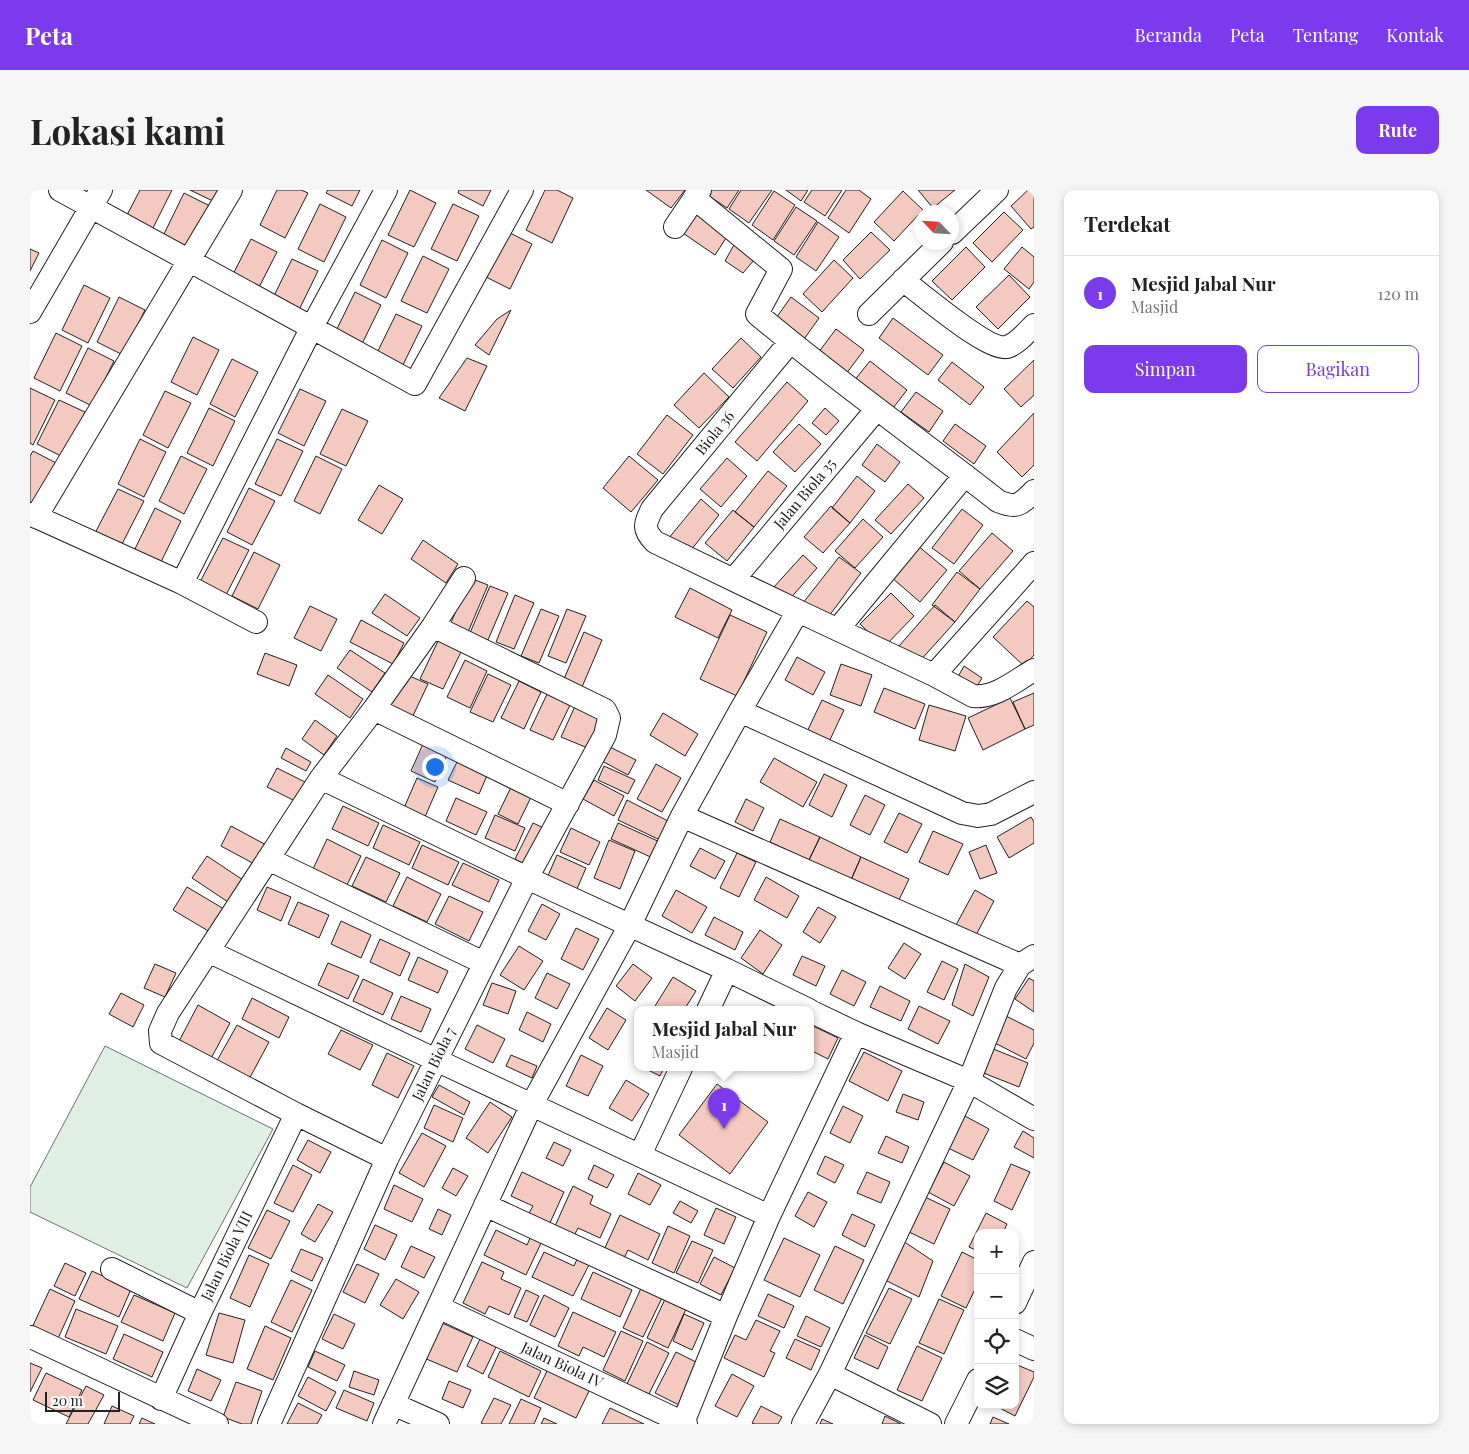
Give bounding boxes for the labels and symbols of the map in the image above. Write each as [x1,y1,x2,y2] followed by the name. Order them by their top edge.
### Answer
[914,205,959,250] north arrow
[690,406,738,459] street label: Biola 36
[768,454,840,534] street label: Jalan Biola 35
[422,754,448,780] your location
[406,1023,460,1105] street label: Jalan Biola 7
[708,1088,740,1129] pin: 1
[195,1207,257,1305] street label: Jalan Biola VIII
[517,1336,607,1392] street label: Jalan Biola IV
[45,1389,120,1412] scale bar

